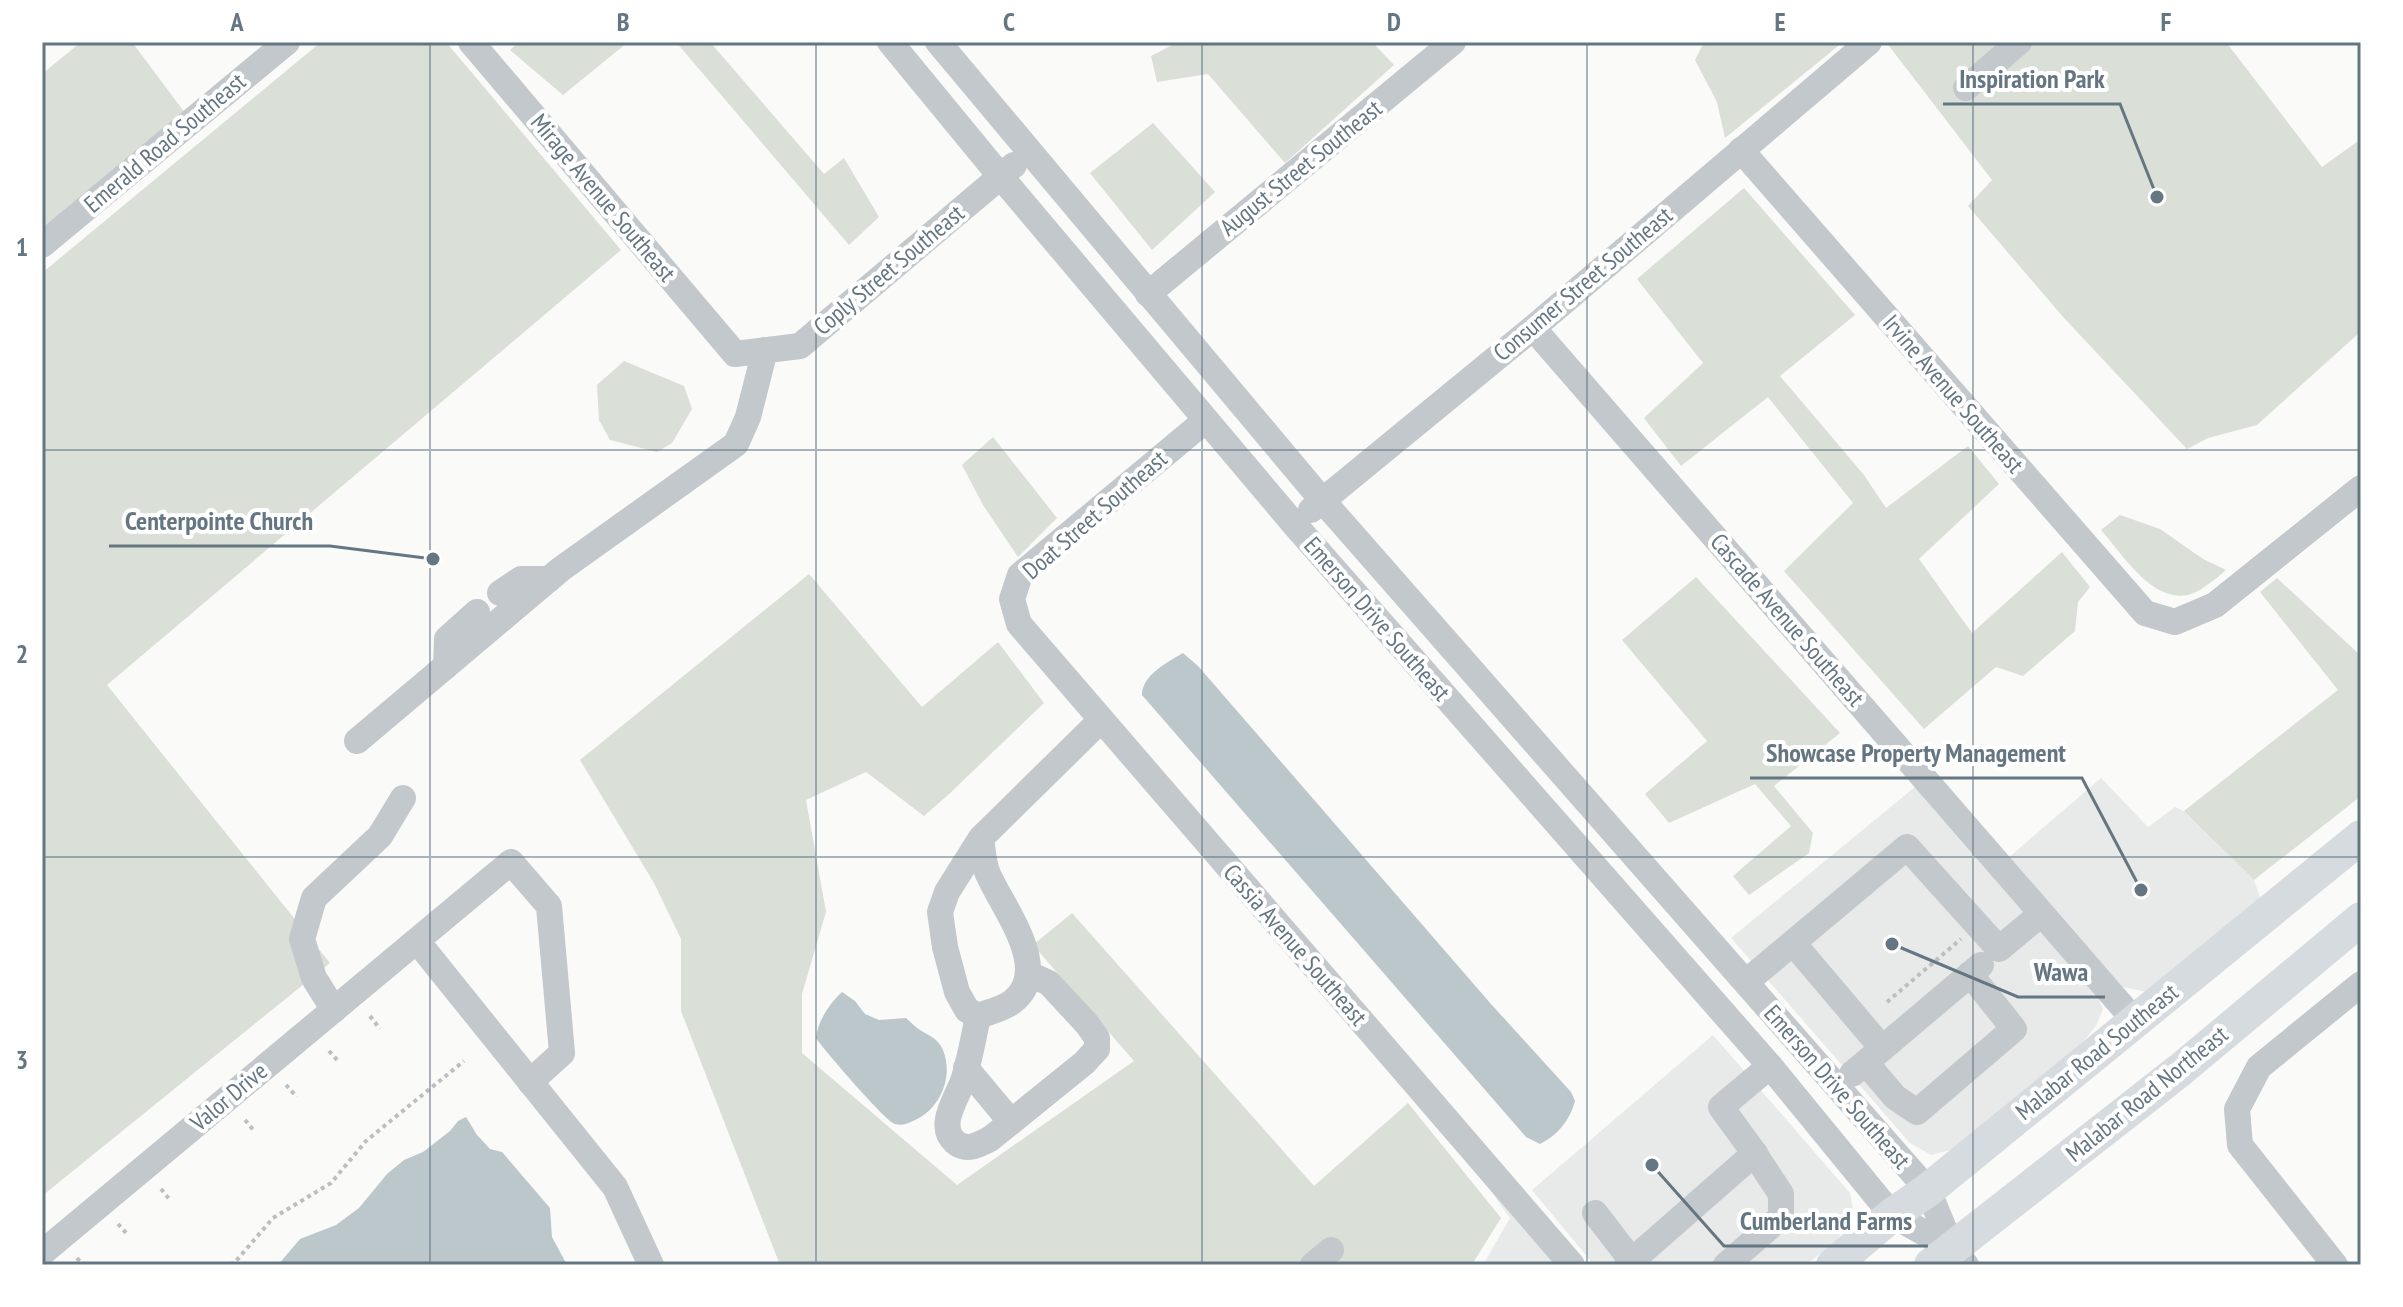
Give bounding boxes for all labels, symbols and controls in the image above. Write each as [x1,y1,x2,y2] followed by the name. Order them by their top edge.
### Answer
[229,5,244,38] text: A
[617,5,630,38] text: B
[1003,5,1015,38] text: C
[1387,5,1401,38] text: D
[1774,5,1786,38] text: E
[2161,5,2172,38] text: F
[1943,54,2120,104] callout: Inspiration Park
[1959,62,2105,95] text: Inspiration Park
[78,66,252,219] street label: Emerald Road Southeast
[1213,93,1388,242] street label: August Street Southeast
[524,107,683,288] street label: Mirage Avenue Southeast
[807,197,971,342] street label: Coply Street Southeast
[1487,199,1679,368] street label: Consumer Street Southeast
[16,230,28,263] text: 1
[1876,308,2031,480] street label: Irvine Avenue Southeast
[1016,443,1174,586] street label: Doat Street Southeast
[109,496,330,546] callout: Centerpointe Church
[125,504,313,537] text: Centerpointe Church
[1704,527,1871,713] street label: Cascade Avenue Southeast
[1298,530,1457,707] street label: Emerson Drive Southeast
[16,637,28,670] text: 2
[1750,728,2082,778] callout: Showcase Property Management
[1766,736,2066,769] text: Showcase Property Management
[1217,858,1374,1032] street label: Cassia Avenue Southeast
[2018,947,2105,997] callout: Wawa
[2033,955,2088,988] text: Wawa
[2009,976,2185,1127] street label: Malabar Road Southeast
[1758,998,1917,1175] street label: Emerson Drive Southeast
[2059,1019,2234,1168] street label: Malabar Road Northeast
[16,1043,28,1076] text: 3
[183,1056,273,1138] street label: Valor Drive
[1724,1196,1928,1246] callout: Cumberland Farms
[1740,1204,1912,1237] text: Cumberland Farms

